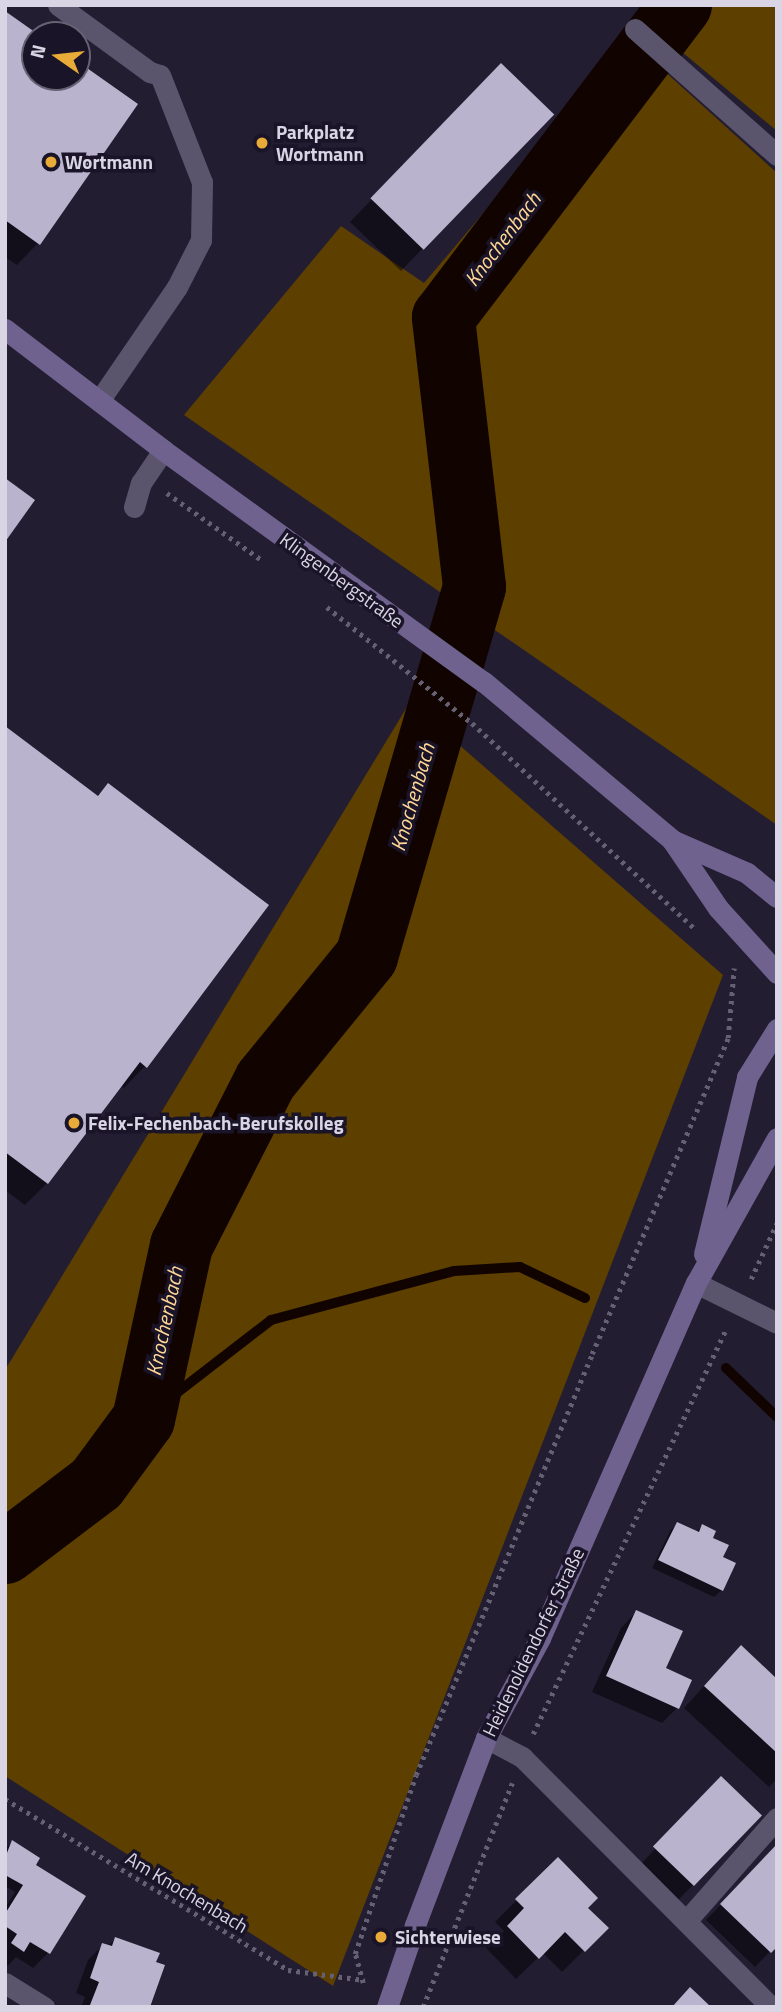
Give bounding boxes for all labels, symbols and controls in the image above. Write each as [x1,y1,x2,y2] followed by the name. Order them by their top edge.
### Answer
[21,21,91,91] north arrow
[21,41,53,61] text: N
[276,121,364,165] place label: Parkplatz Wortmann
[254,135,270,151] marker: Parkplatz Wortmann
[65,151,153,173] place label: Wortmann
[43,154,59,170] marker: Wortmann
[459,187,545,291] water label: Knochenbach
[276,528,408,632] street label: Klingenbergstraße
[385,740,439,854] water label: Knochenbach
[88,1112,344,1134] place label: Felix-Fechenbach-Berufskolleg
[66,1115,82,1131] marker: Felix-Fechenbach-Berufskolleg
[140,1264,188,1378] water label: Knochenbach
[477,1544,589,1740] street label: Heidenoldendorfer Straße
[122,1847,252,1937] street label: Am Knochenbach
[395,1926,501,1948] place label: Sichterwiese
[373,1929,389,1945] marker: Sichterwiese

